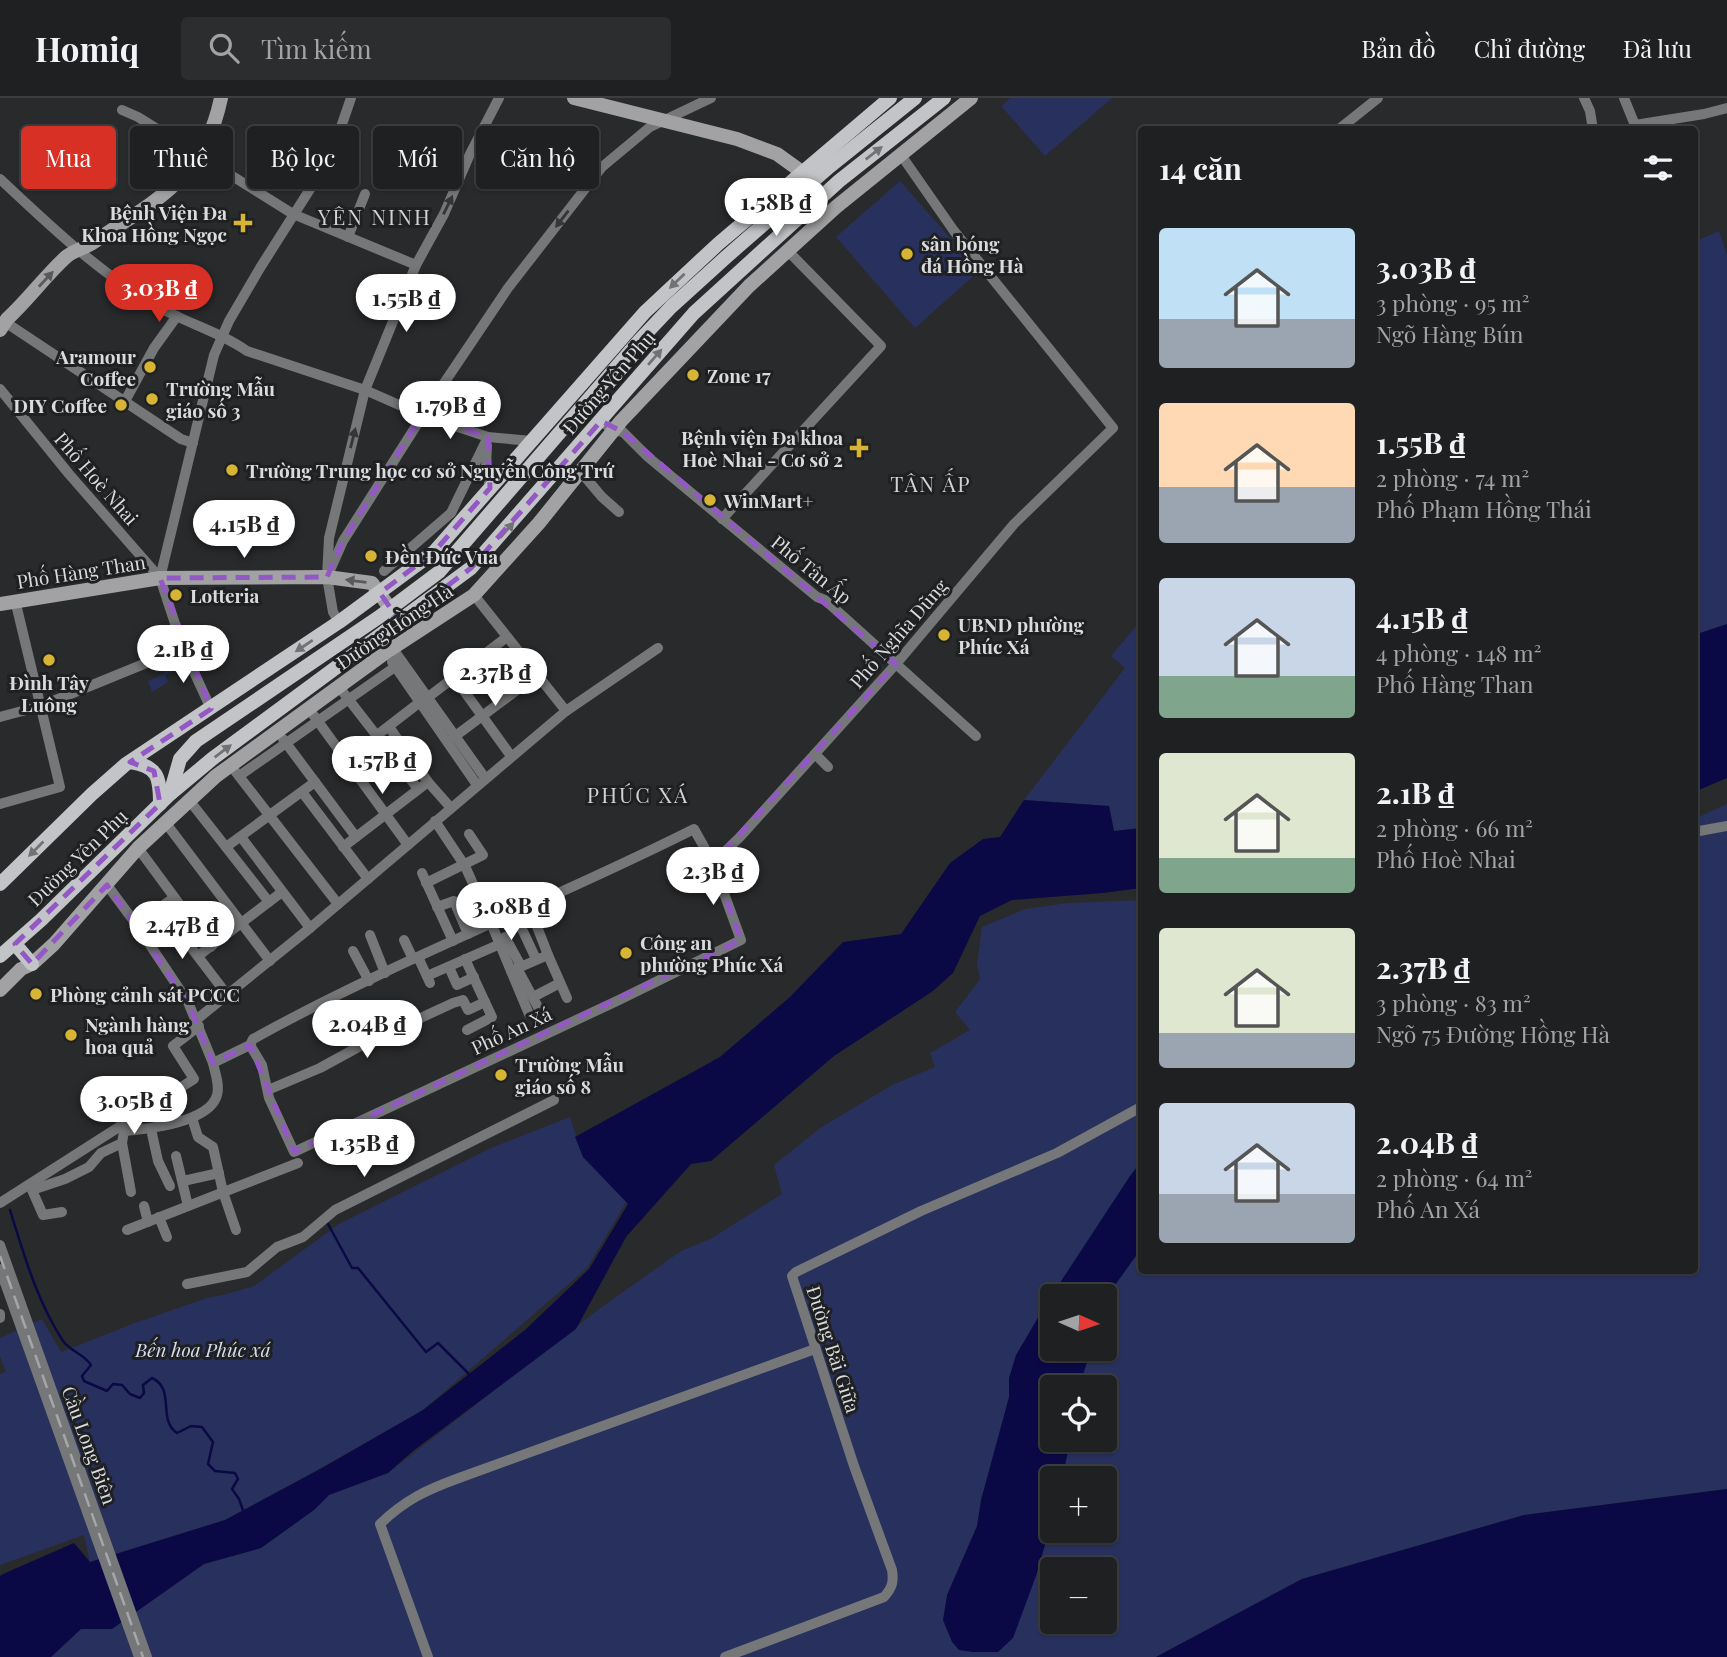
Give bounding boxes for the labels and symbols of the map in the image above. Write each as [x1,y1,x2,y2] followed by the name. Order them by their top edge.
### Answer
[865,145,883,160] one-way arrow
[711,178,841,238] pin: 1.58B ₫
[442,195,454,215] one-way arrow
[81,199,227,247] place label: Bệnh Viện Đa Khoa Hồng Ngọc
[317,202,432,230] district label: YÊN NINH
[554,209,569,227] one-way arrow
[233,213,253,233] marker: Bệnh Viện Đa Khoa Hồng Ngọc
[921,230,1024,278] place label: sân bóng đá Hồng Hà
[899,246,915,262] marker: sân bóng đá Hồng Hà
[94,264,224,324] pin: 3.03B ₫
[37,271,54,288] one-way arrow
[669,273,686,290] one-way arrow
[341,274,471,334] pin: 1.55B ₫
[556,325,660,439] street label: Đường Yên Phụ
[55,343,136,391] place label: Aramour Coffee
[647,348,663,366] one-way arrow
[142,359,158,375] marker: Aramour Coffee
[707,362,771,388] place label: Zone 17
[685,367,701,383] marker: Zone 17
[166,375,276,423] place label: Trường Mẫu giáo số 3
[385,382,515,441] pin: 1.79B ₫
[144,391,160,407] marker: Trường Mẫu giáo số 3
[13,392,107,418] place label: DIY Coffee
[113,397,129,413] marker: DIY Coffee
[681,424,843,472] place label: Bệnh viện Đa khoa Hoè Nhai - Cơ sở 2
[49,426,145,530] street label: Phố Hoè Nhai
[348,427,359,449] one-way arrow
[849,438,869,458] marker: Bệnh viện Đa khoa Hoè Nhai - Cơ sở 2
[246,457,615,483] place label: Trường Trung học cơ sở Nguyễn Công Trứ
[224,462,240,478] marker: Trường Trung học cơ sở Nguyễn Công Trứ
[890,467,972,497] district label: TÂN ẤP
[723,487,813,513] place label: WinMart+
[702,492,718,508] marker: WinMart+
[179,500,309,560] pin: 4.15B ₫
[499,521,515,539] one-way arrow
[766,527,859,609] street label: Phố Tân Ấp
[385,543,498,569] place label: Đền Đức Vua
[15,548,148,594] street label: Phố Hàng Than
[363,548,379,564] marker: Đền Đức Vua
[843,573,953,693] street label: Phố Nghĩa Dũng
[345,575,367,586] one-way arrow
[331,577,458,675] street label: Đường Hồng Hà
[190,582,259,608] place label: Lotteria
[168,587,184,603] marker: Lotteria
[958,611,1084,659] place label: UBND phường Phúc Xá
[126,626,240,685] pin: 2.1B ₫
[936,627,952,643] marker: UBND phường Phúc Xá
[294,639,313,652] one-way arrow
[430,648,560,708] pin: 2.37B ₫
[41,652,57,668] marker: Đình Tây Luông
[9,669,89,717] place label: Đình Tây Luông
[317,736,447,796] pin: 1.57B ₫
[214,745,232,759] one-way arrow
[587,780,689,808] district label: PHÚC XÁ
[21,803,133,911] street label: Đường Yên Phụ
[28,841,44,857] one-way arrow
[656,848,770,907] pin: 2.3B ₫
[446,882,576,942] pin: 3.08B ₫
[117,902,247,961] pin: 2.47B ₫
[640,929,783,977] place label: Công an phường Phúc Xá
[618,945,634,961] marker: Công an phường Phúc Xá
[50,981,240,1007] place label: Phòng cảnh sát PCCC
[28,986,44,1002] marker: Phòng cảnh sát PCCC
[302,1000,432,1060] pin: 2.04B ₫
[467,1000,556,1060] street label: Phố An Xá
[85,1011,190,1059] place label: Ngành hàng hoa quả
[63,1027,79,1043] marker: Ngành hàng hoa quả
[515,1051,625,1099] place label: Trường Mẫu giáo số 8
[493,1067,509,1083] marker: Trường Mẫu giáo số 8
[69,1076,199,1136] pin: 3.05B ₫
[299,1119,429,1179] pin: 1.35B ₫
[801,1282,867,1416] street label: Đường Bãi Giữa
[1040,1284,1116,1362] north arrow
[134,1336,271,1362] park label: Bến hoa Phúc xá
[57,1382,124,1508] street label: Cầu Long Biên

